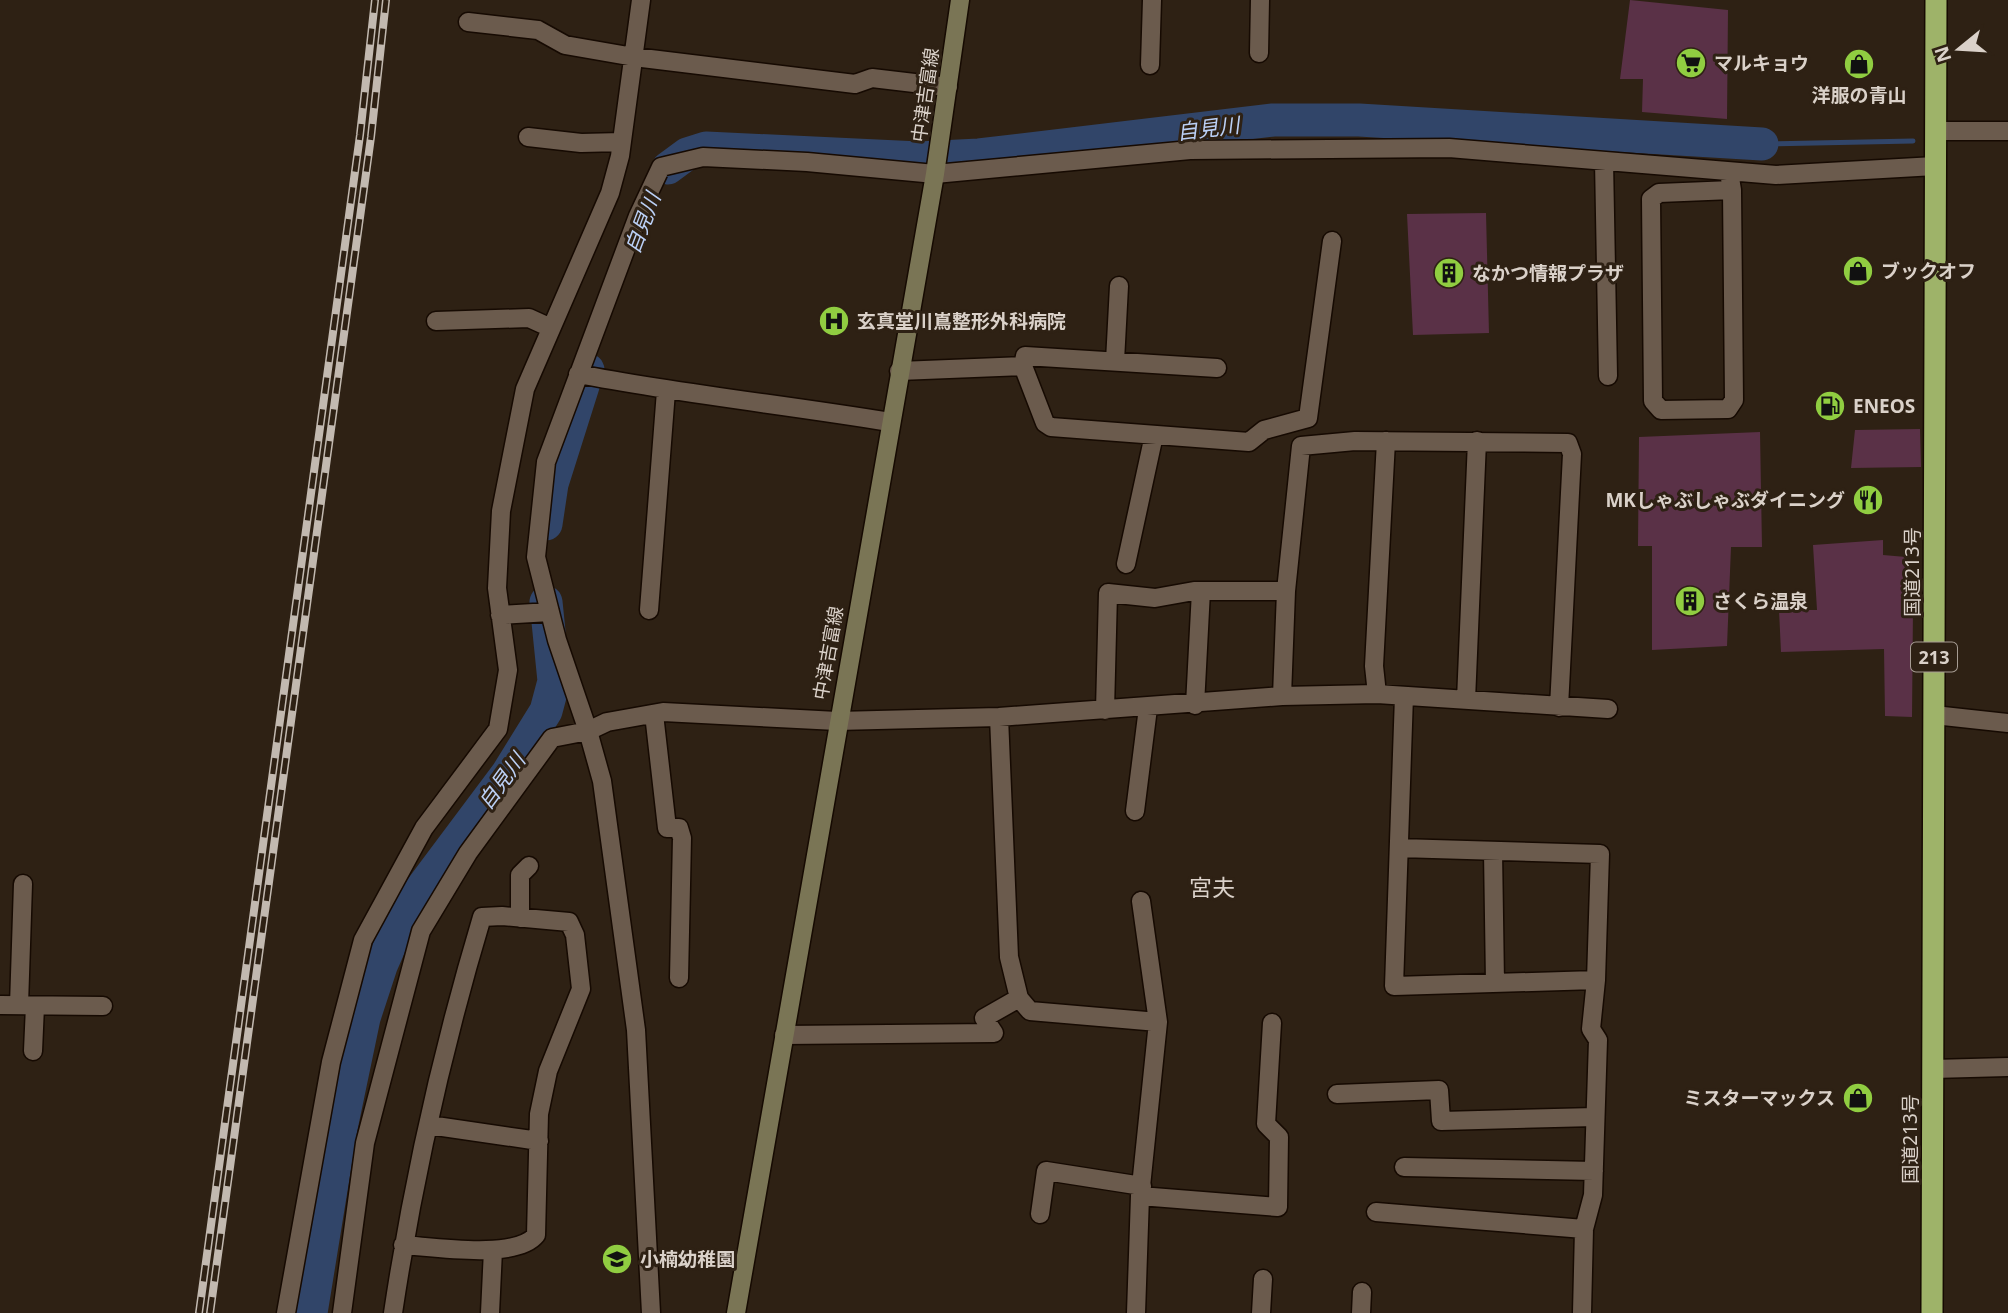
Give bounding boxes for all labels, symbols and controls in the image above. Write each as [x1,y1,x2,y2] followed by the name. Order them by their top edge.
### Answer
[1924,14,1994,84] north arrow
[1928,43,1958,66] text: N
[906,46,944,144] street label: 中津吉富線
[1674,46,1708,80] supermarket icon: マルキョウ
[1842,47,1876,81] shop icon: 洋服の青山
[1714,50,1809,76] place label: マルキョウ
[1811,82,1907,108] place label: 洋服の青山
[1175,110,1243,146] water label: 自見川
[618,187,667,257] water label: 自見川
[1841,254,1875,288] shop icon: ブックオフ
[1432,256,1466,290] building icon: なかつ情報プラザ
[1881,258,1976,284] place label: ブックオフ
[1472,260,1624,286] place label: なかつ情報プラザ
[817,304,851,338] hospital icon: 玄真堂川嶌整形外科病院
[857,308,1066,334] place label: 玄真堂川嶌整形外科病院
[1813,389,1847,423] fuel station icon: ENEOS
[1853,393,1915,419] place label: ENEOS
[1851,483,1885,517] restaurant icon: MKしゃぶしゃぶダイニング
[1605,487,1845,513] place label: MKしゃぶしゃぶダイニング
[1899,527,1925,617] street label: 国道213号
[1673,584,1707,618] building icon: さくら温泉
[1713,588,1808,614] place label: さくら温泉
[807,604,849,702] street label: 中津吉富線
[1911,642,1957,672] road number: 213
[471,746,532,815] water label: 自見川
[1189,871,1235,903] district label: 宮夫
[1841,1081,1875,1115] shop icon: ミスターマックス
[1684,1085,1835,1111] place label: ミスターマックス
[1897,1094,1923,1184] street label: 国道213号
[600,1242,634,1276] school or university icon: 小楠幼稚園
[640,1246,735,1272] place label: 小楠幼稚園

